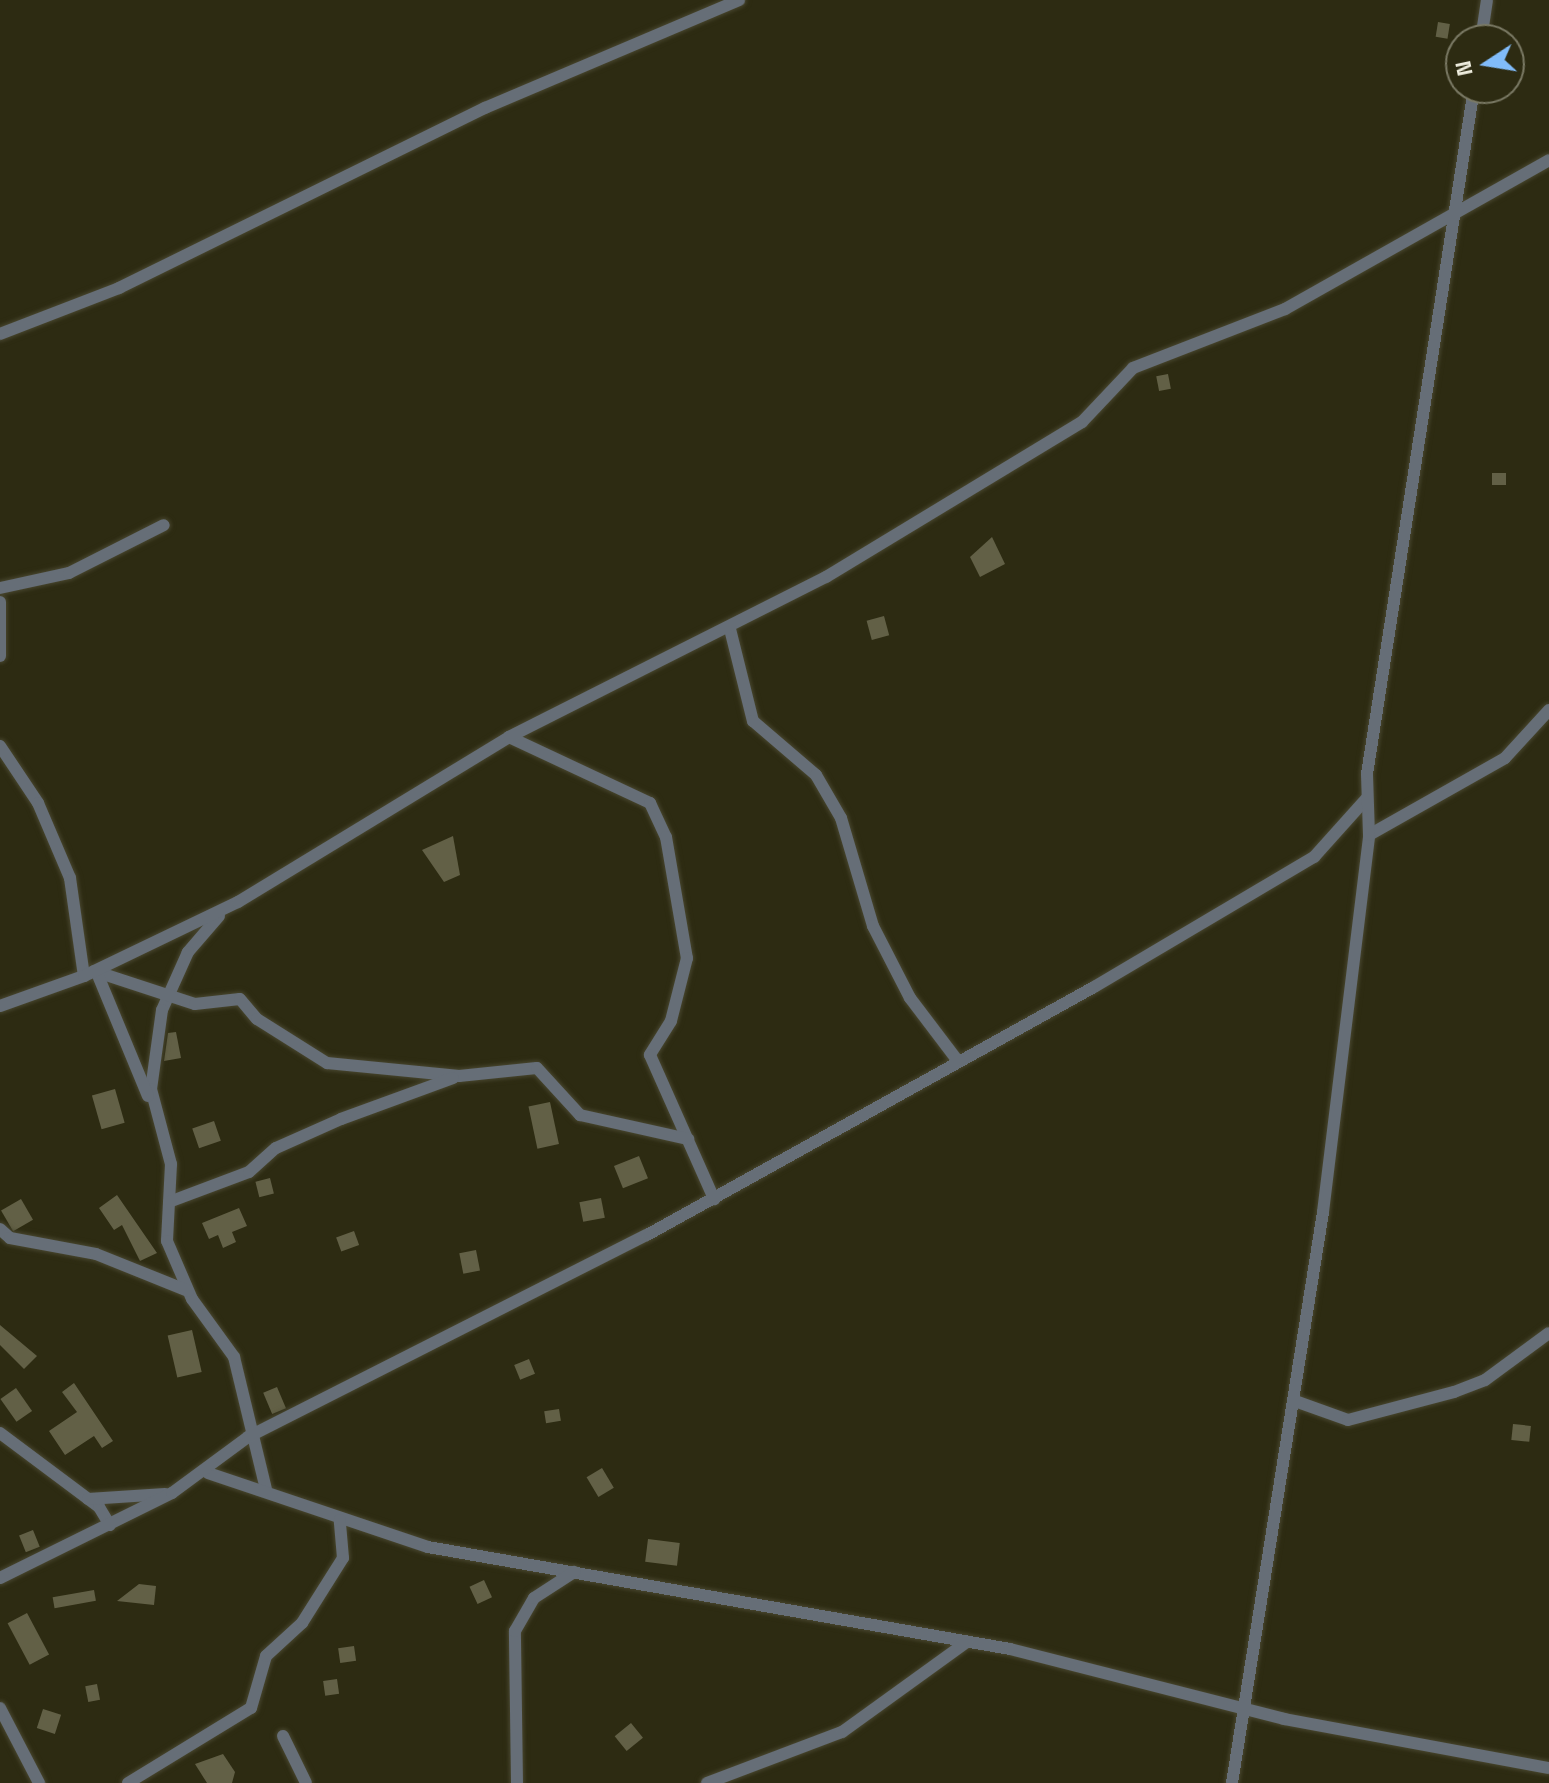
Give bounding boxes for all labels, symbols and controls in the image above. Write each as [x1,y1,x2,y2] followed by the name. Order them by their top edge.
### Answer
[1445,24,1525,104] north arrow
[1448,58,1479,79] text: N

